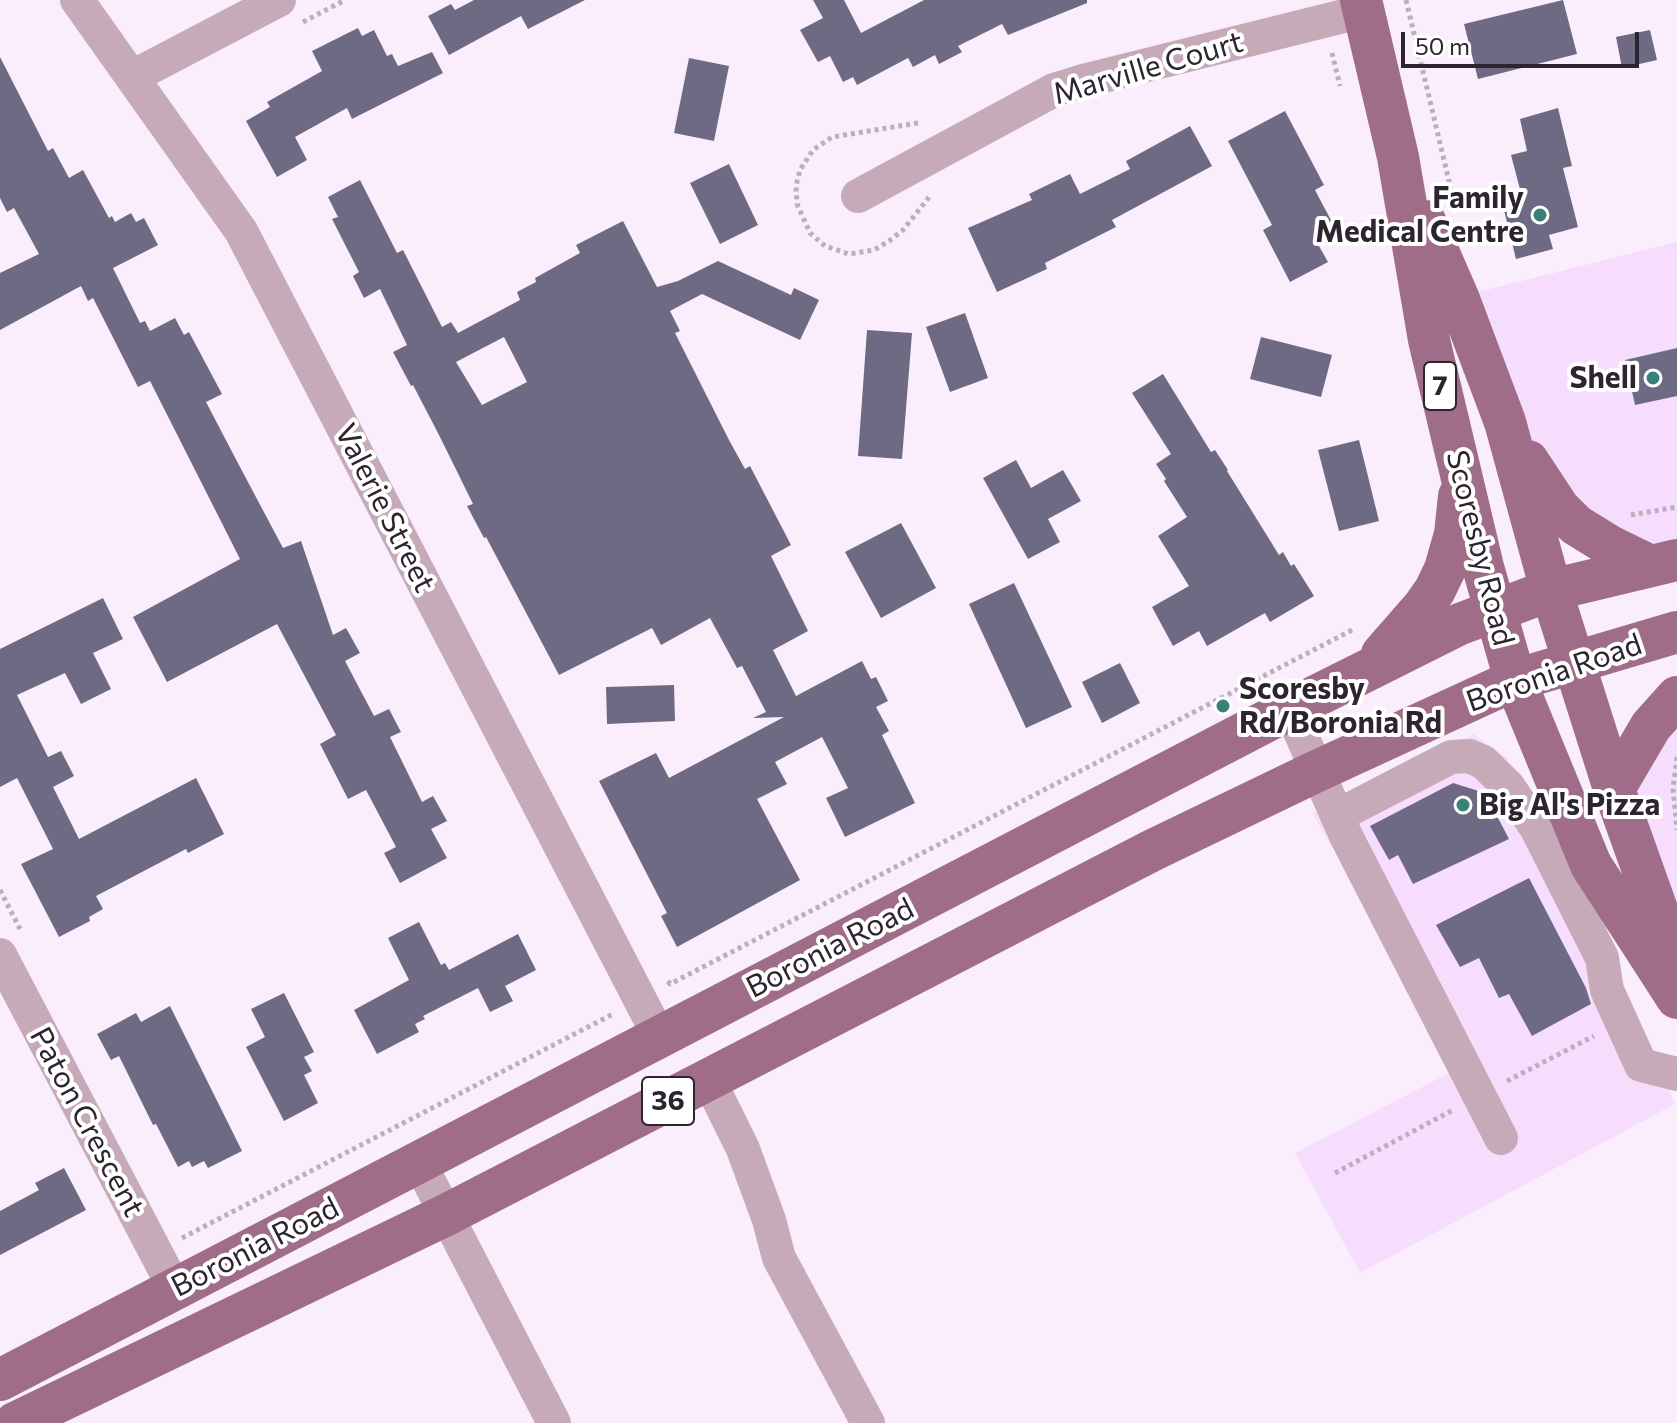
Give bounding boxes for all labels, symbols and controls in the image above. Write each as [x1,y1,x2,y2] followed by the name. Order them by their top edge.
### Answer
[1405,16,1643,66] scale bar
[1049,24,1247,112] street label: Marville Court
[1415,31,1470,60] text: 50 m
[1315,180,1524,250] place label: Family Medical Centre
[1531,206,1549,224] marker: Family Medical Centre
[1569,360,1637,396] place label: Shell
[1424,362,1456,410] road number: 7
[1644,369,1662,387] marker: Shell
[327,418,443,598] street label: Valerie Street
[1438,447,1522,649] street label: Scoresby Road
[1462,626,1646,720] street label: Boronia Road
[1239,671,1442,742] place label: Scoresby Rd/Boronia Rd
[1214,697,1232,715] marker: Scoresby Rd/Boronia Rd
[1479,787,1660,823] place label: Big Al's Pizza
[1454,796,1472,814] marker: Big Al's Pizza
[740,890,920,1006] street label: Boronia Road
[22,1021,152,1223] street label: Paton Crescent
[642,1077,694,1125] road number: 36
[165,1189,345,1305] street label: Boronia Road

